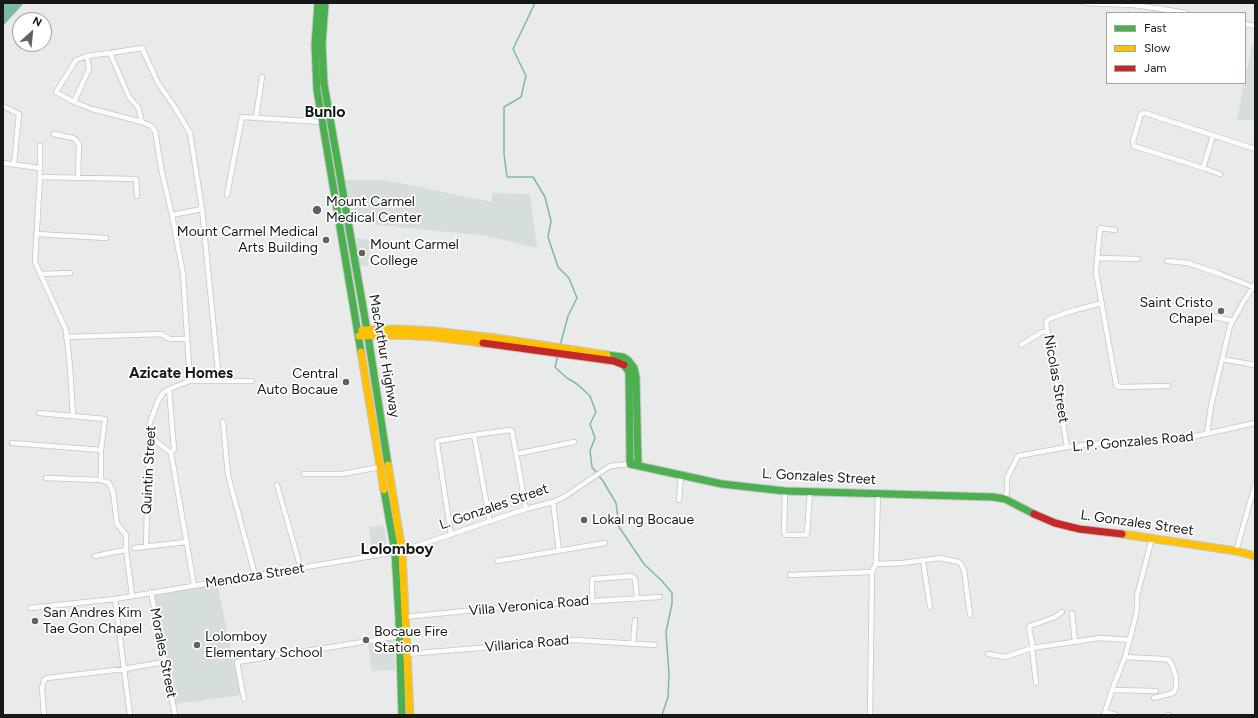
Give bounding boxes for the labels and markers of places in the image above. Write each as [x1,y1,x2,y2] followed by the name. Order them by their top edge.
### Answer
[326,194,421,226] place label: Mount Carmel Medical Center
[311,204,323,216] marker: Mount Carmel Medical Center
[177,224,318,256] place label: Mount Carmel Medical Arts Building
[321,235,331,245] marker: Mount Carmel Medical Arts Building
[370,237,459,270] place label: Mount Carmel College
[357,248,367,258] marker: Mount Carmel College
[1139,295,1213,328] place label: Saint Cristo Chapel
[1216,306,1226,316] marker: Saint Cristo Chapel
[257,366,338,398] place label: Central Auto Bocaue
[341,377,351,387] marker: Central Auto Bocaue
[592,512,694,528] place label: Lokal ng Bocaue
[579,515,589,525] marker: Lokal ng Bocaue
[43,605,142,638] place label: San Andres Kim Tae Gon Chapel
[30,616,40,626] marker: San Andres Kim Tae Gon Chapel
[374,624,448,656] place label: Bocaue Fire Station
[205,629,323,662] place label: Lolomboy Elementary School
[361,635,371,645] marker: Bocaue Fire Station
[192,640,202,650] marker: Lolomboy Elementary School

